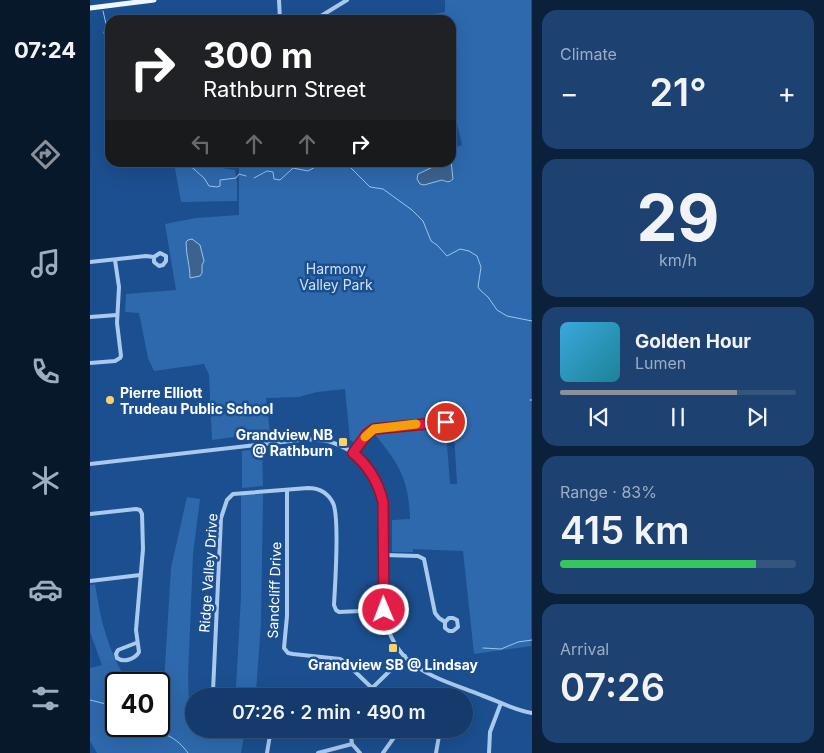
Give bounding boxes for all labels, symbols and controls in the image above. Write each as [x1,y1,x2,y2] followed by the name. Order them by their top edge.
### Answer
[203,34,313,76] text: 300 m
[120,35,185,100] icon: right
[14,37,76,63] text: 07:24
[560,44,617,64] text: Climate
[649,69,707,115] text: 21°
[203,76,366,102] text: Rathburn Street
[560,76,579,110] text: −
[777,76,796,110] text: +
[187,130,215,158] icon: left
[240,130,268,158] icon: ahead
[293,130,321,158] icon: ahead
[346,130,374,158] icon: right
[28,137,63,172] icon: directions
[636,178,720,257] text: 29
[28,246,63,281] icon: music
[659,250,697,270] text: km/h
[299,260,373,293] park label: Harmony Valley Park
[635,330,751,353] text: Golden Hour
[635,353,686,373] text: Lumen
[28,354,63,389] icon: phone
[120,384,273,417] place label: Pierre Elliott Trudeau Public School
[104,394,116,406] marker: Pierre Elliott Trudeau Public School
[425,401,467,443] pin
[585,403,613,431] icon: previous
[664,403,692,431] icon: pause
[743,403,771,431] icon: next
[432,408,460,436] icon: arrive
[236,426,333,459] place label: Grandview NB @ Rathburn
[337,436,349,448] marker: Grandview NB @ Rathburn
[28,463,63,498] icon: climate
[560,482,657,502] text: Range · 83%
[560,507,690,553] text: 415 km
[195,513,221,633] street label: Ridge Valley Drive
[264,541,284,639] street label: Sandcliff Drive
[28,572,63,607] icon: car
[357,583,409,635] position arrow
[560,639,609,659] text: Arrival
[387,642,399,654] marker: Grandview SB @ Lindsay
[308,656,479,673] place label: Grandview SB @ Lindsay
[560,664,665,710] text: 07:26
[105,672,170,737] speed limit sign: 40
[28,681,63,716] icon: filters
[232,701,426,724] text: 07:26 · 2 min · 490 m

